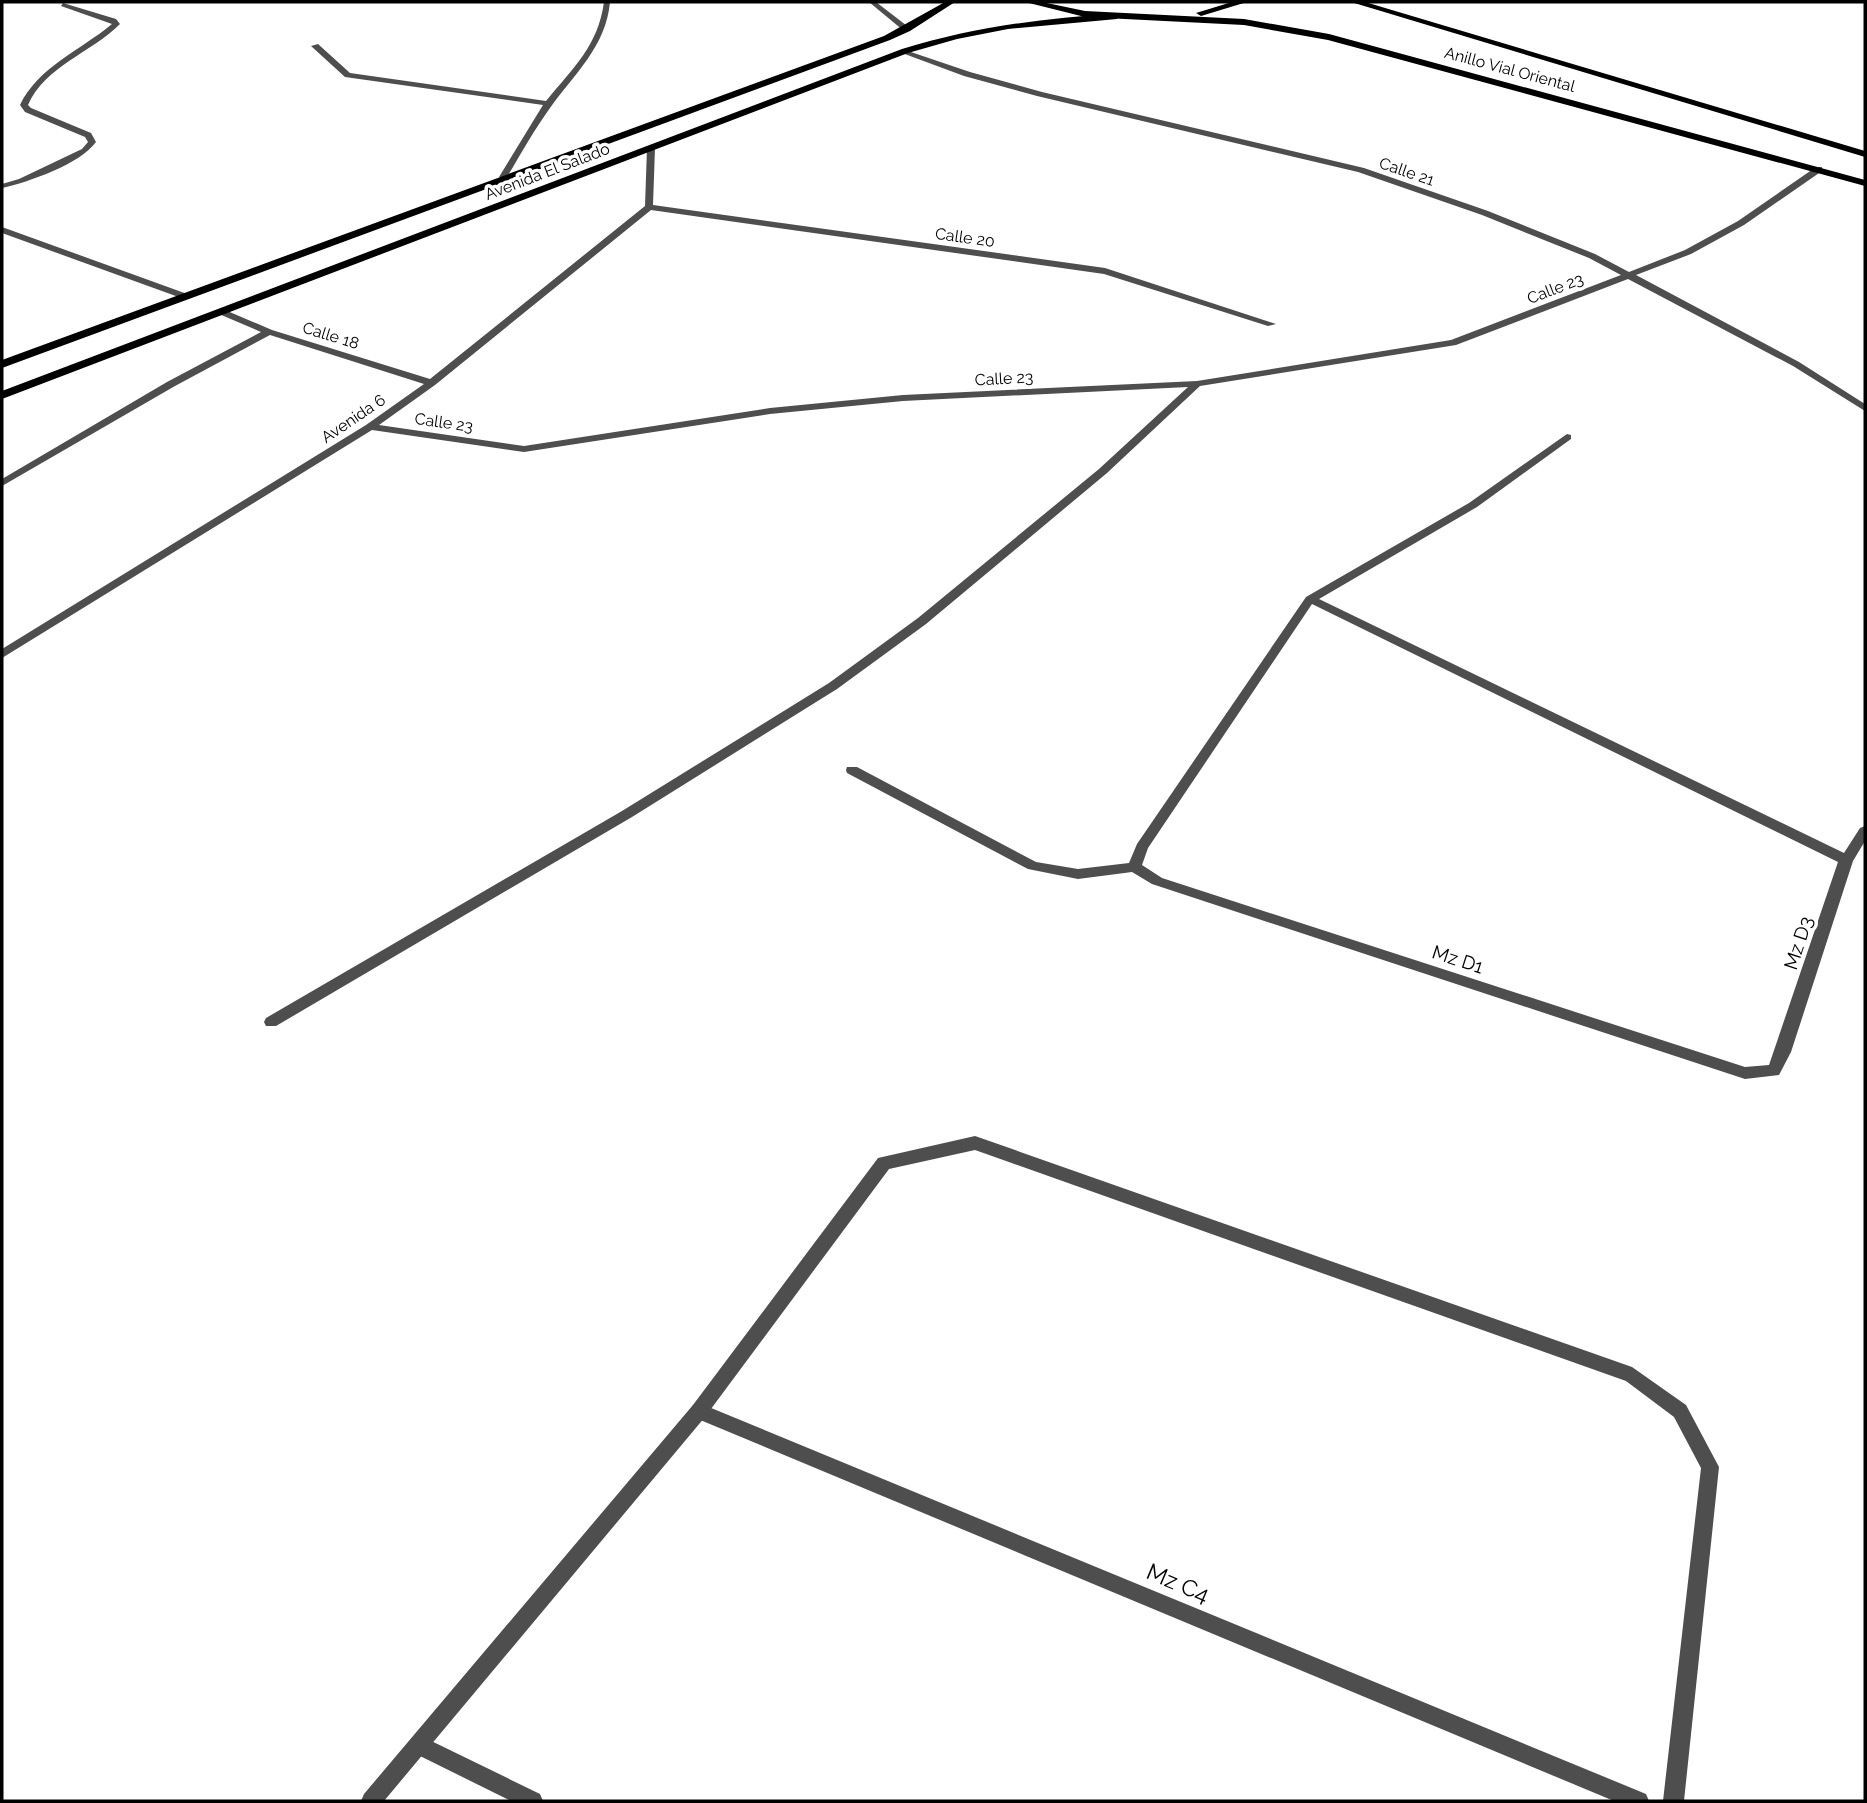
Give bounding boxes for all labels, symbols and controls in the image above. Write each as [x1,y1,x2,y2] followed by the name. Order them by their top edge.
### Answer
[1442,43,1578,96] street label: Anillo Vial Oriental
[482,139,612,204] street label: Avenida El Salado
[1377,153,1437,190] street label: Calle 21
[934,224,996,251] street label: Calle 20
[1524,269,1586,308] street label: Calle 23
[300,318,361,353] street label: Calle 18
[974,367,1034,390] street label: Calle 23
[318,390,389,447] street label: Avenida 6
[414,409,474,436] street label: Calle 23
[1779,914,1817,972] street label: Mz D3
[1430,940,1486,978] street label: Mz D1
[1143,1557,1214,1608] street label: Mz C4

